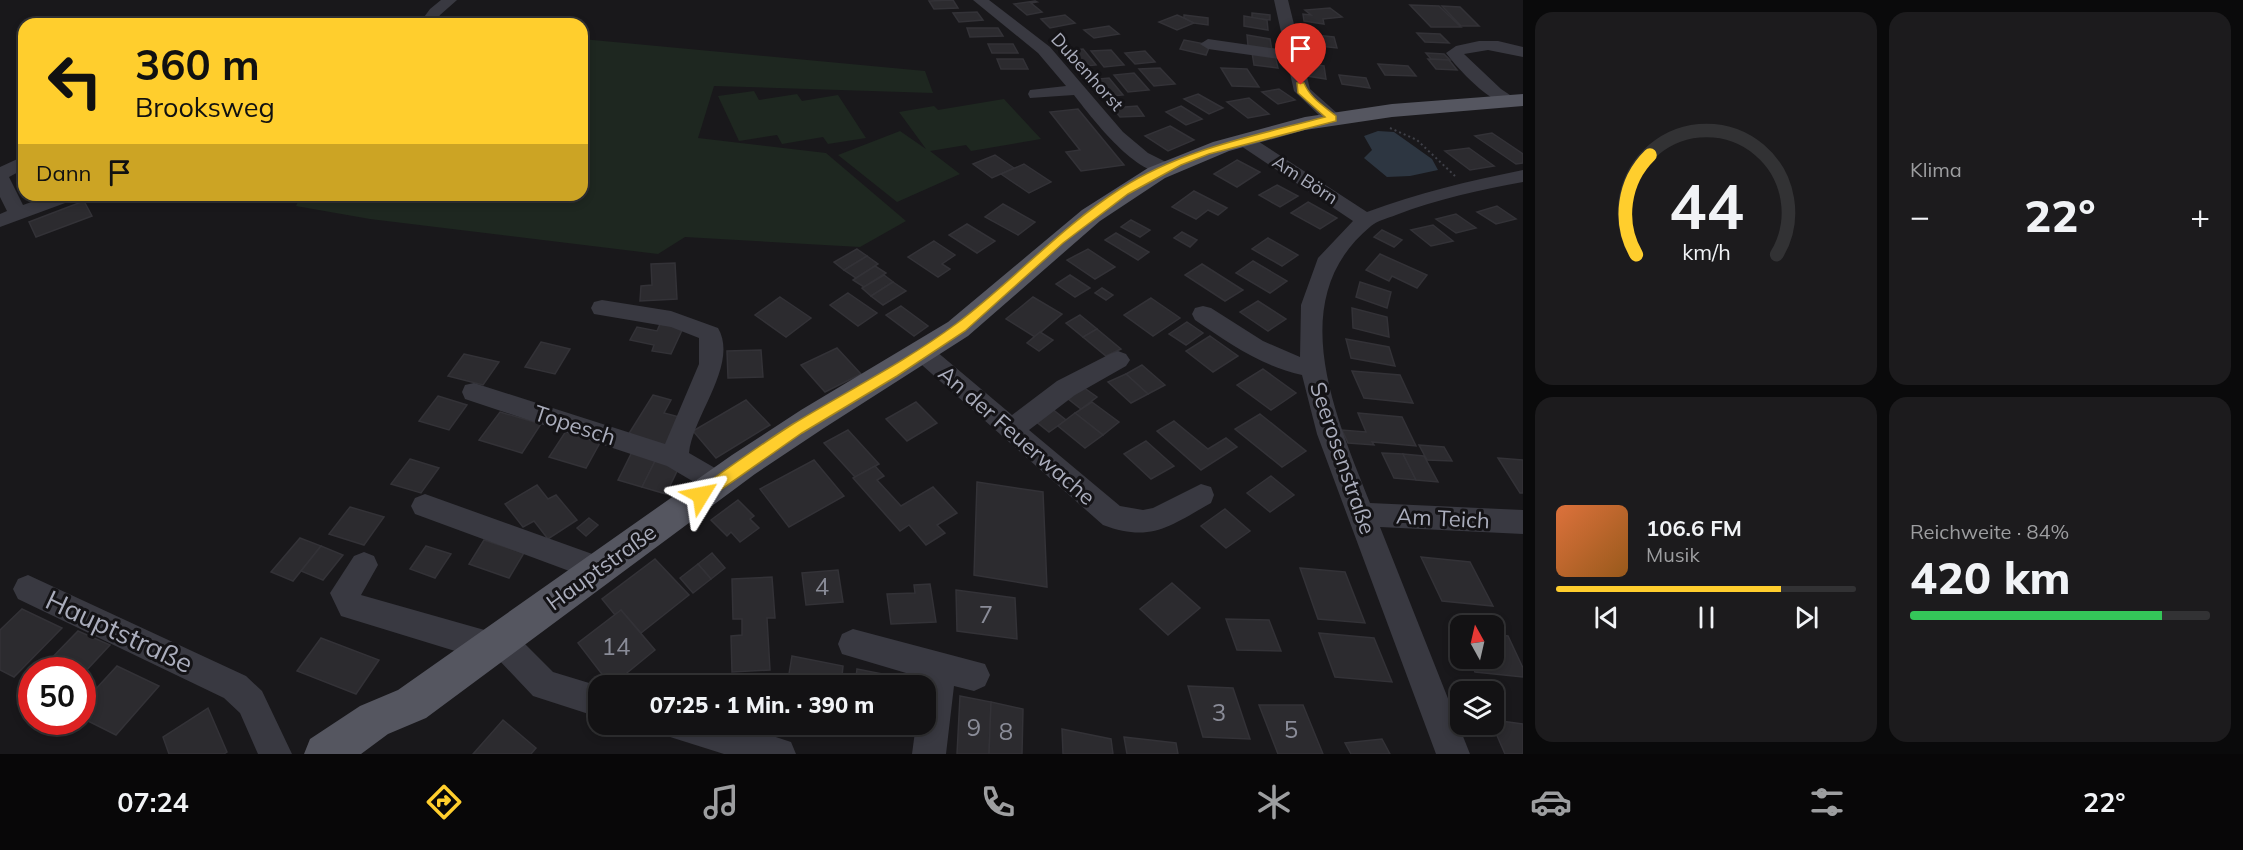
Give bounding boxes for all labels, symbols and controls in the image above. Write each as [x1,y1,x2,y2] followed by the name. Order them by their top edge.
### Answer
[1275,23,1326,85] pin
[1046,28,1129,116] street label: Dubenhorst
[1284,32,1317,65] icon: arrive
[135,38,260,91] text: 360 m
[36,42,114,120] icon: left
[135,90,275,124] text: Brooksweg
[1268,150,1342,209] street label: Am Börn
[103,156,136,189] icon: arrive
[1910,157,1962,182] text: Klima
[36,159,91,187] text: Dann
[1669,166,1743,245] text: 44
[2024,187,2096,243] text: 22°
[1910,195,1930,236] text: −
[2190,195,2210,236] text: +
[1682,239,1730,266] text: km/h
[933,359,1101,511] street label: An der Feuerwache
[1304,378,1382,538] street label: Seerosenstraße
[531,399,619,451] street label: Topesch
[669,463,733,527] position arrow
[1395,502,1491,534] street label: Am Teich
[1646,514,1742,542] text: 106.6 FM
[541,518,661,616] street label: Hauptstraße
[1910,519,2069,544] text: Reichweite · 84%
[1646,542,1700,567] text: Musik
[1910,549,2071,605] text: 420 km
[815,571,829,601] house number: 4
[40,582,198,680] street label: Hauptstraße
[979,599,993,629] house number: 7
[1590,601,1623,634] icon: previous
[1690,601,1723,634] icon: pause
[1790,601,1823,634] icon: next
[1450,615,1504,669] north arrow
[1450,615,1504,735] map controls
[602,631,630,661] house number: 14
[18,657,96,735] speed limit sign: 50
[1450,681,1504,735] button: layers
[650,691,874,719] text: 07:25 · 1 Min. · 390 m
[1212,697,1226,727] house number: 3
[967,712,981,742] house number: 9
[1284,714,1298,744] house number: 5
[999,716,1013,746] house number: 8
[423,781,465,823] icon: directions
[700,781,742,823] icon: music
[977,781,1019,823] icon: phone
[1253,781,1295,823] icon: climate
[1530,781,1572,823] icon: car
[1806,781,1848,823] icon: filters
[117,785,189,819] text: 07:24
[2083,785,2126,819] text: 22°

